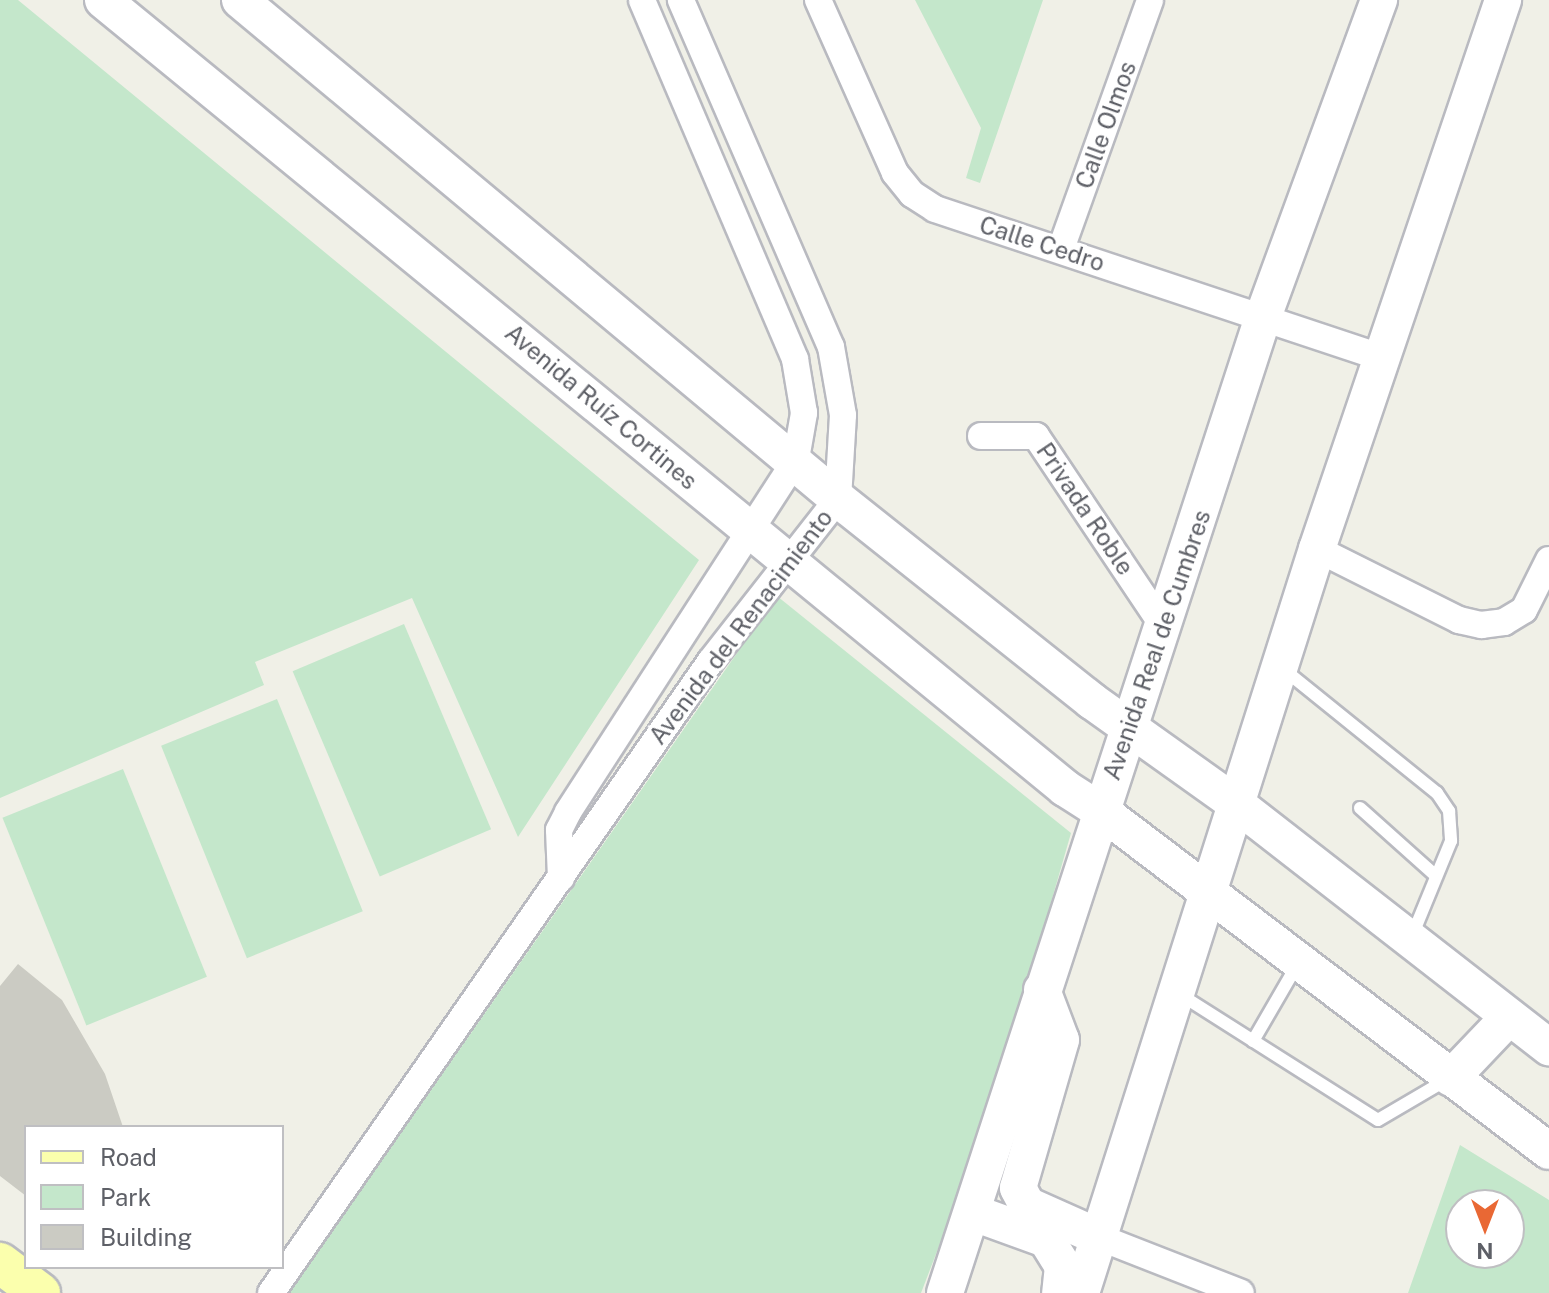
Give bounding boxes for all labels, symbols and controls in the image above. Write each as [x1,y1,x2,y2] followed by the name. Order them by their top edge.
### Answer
[1070,57,1142,193] street label: Calle Olmos
[976,210,1108,278] street label: Calle Cedro
[499,318,703,496] street label: Avenida Ruíz Cortines
[1030,437,1140,581] street label: Privada Roble
[643,504,839,750] street label: Avenida del Renacimiento
[1097,506,1217,784] street label: Avenida Real de Cumbres
[24,1125,284,1269] legend
[100,1143,157,1171] text: Road
[100,1183,151,1211] text: Park
[1445,1189,1525,1269] north arrow
[100,1223,192,1251] text: Building
[1476,1238,1494,1264] text: N

